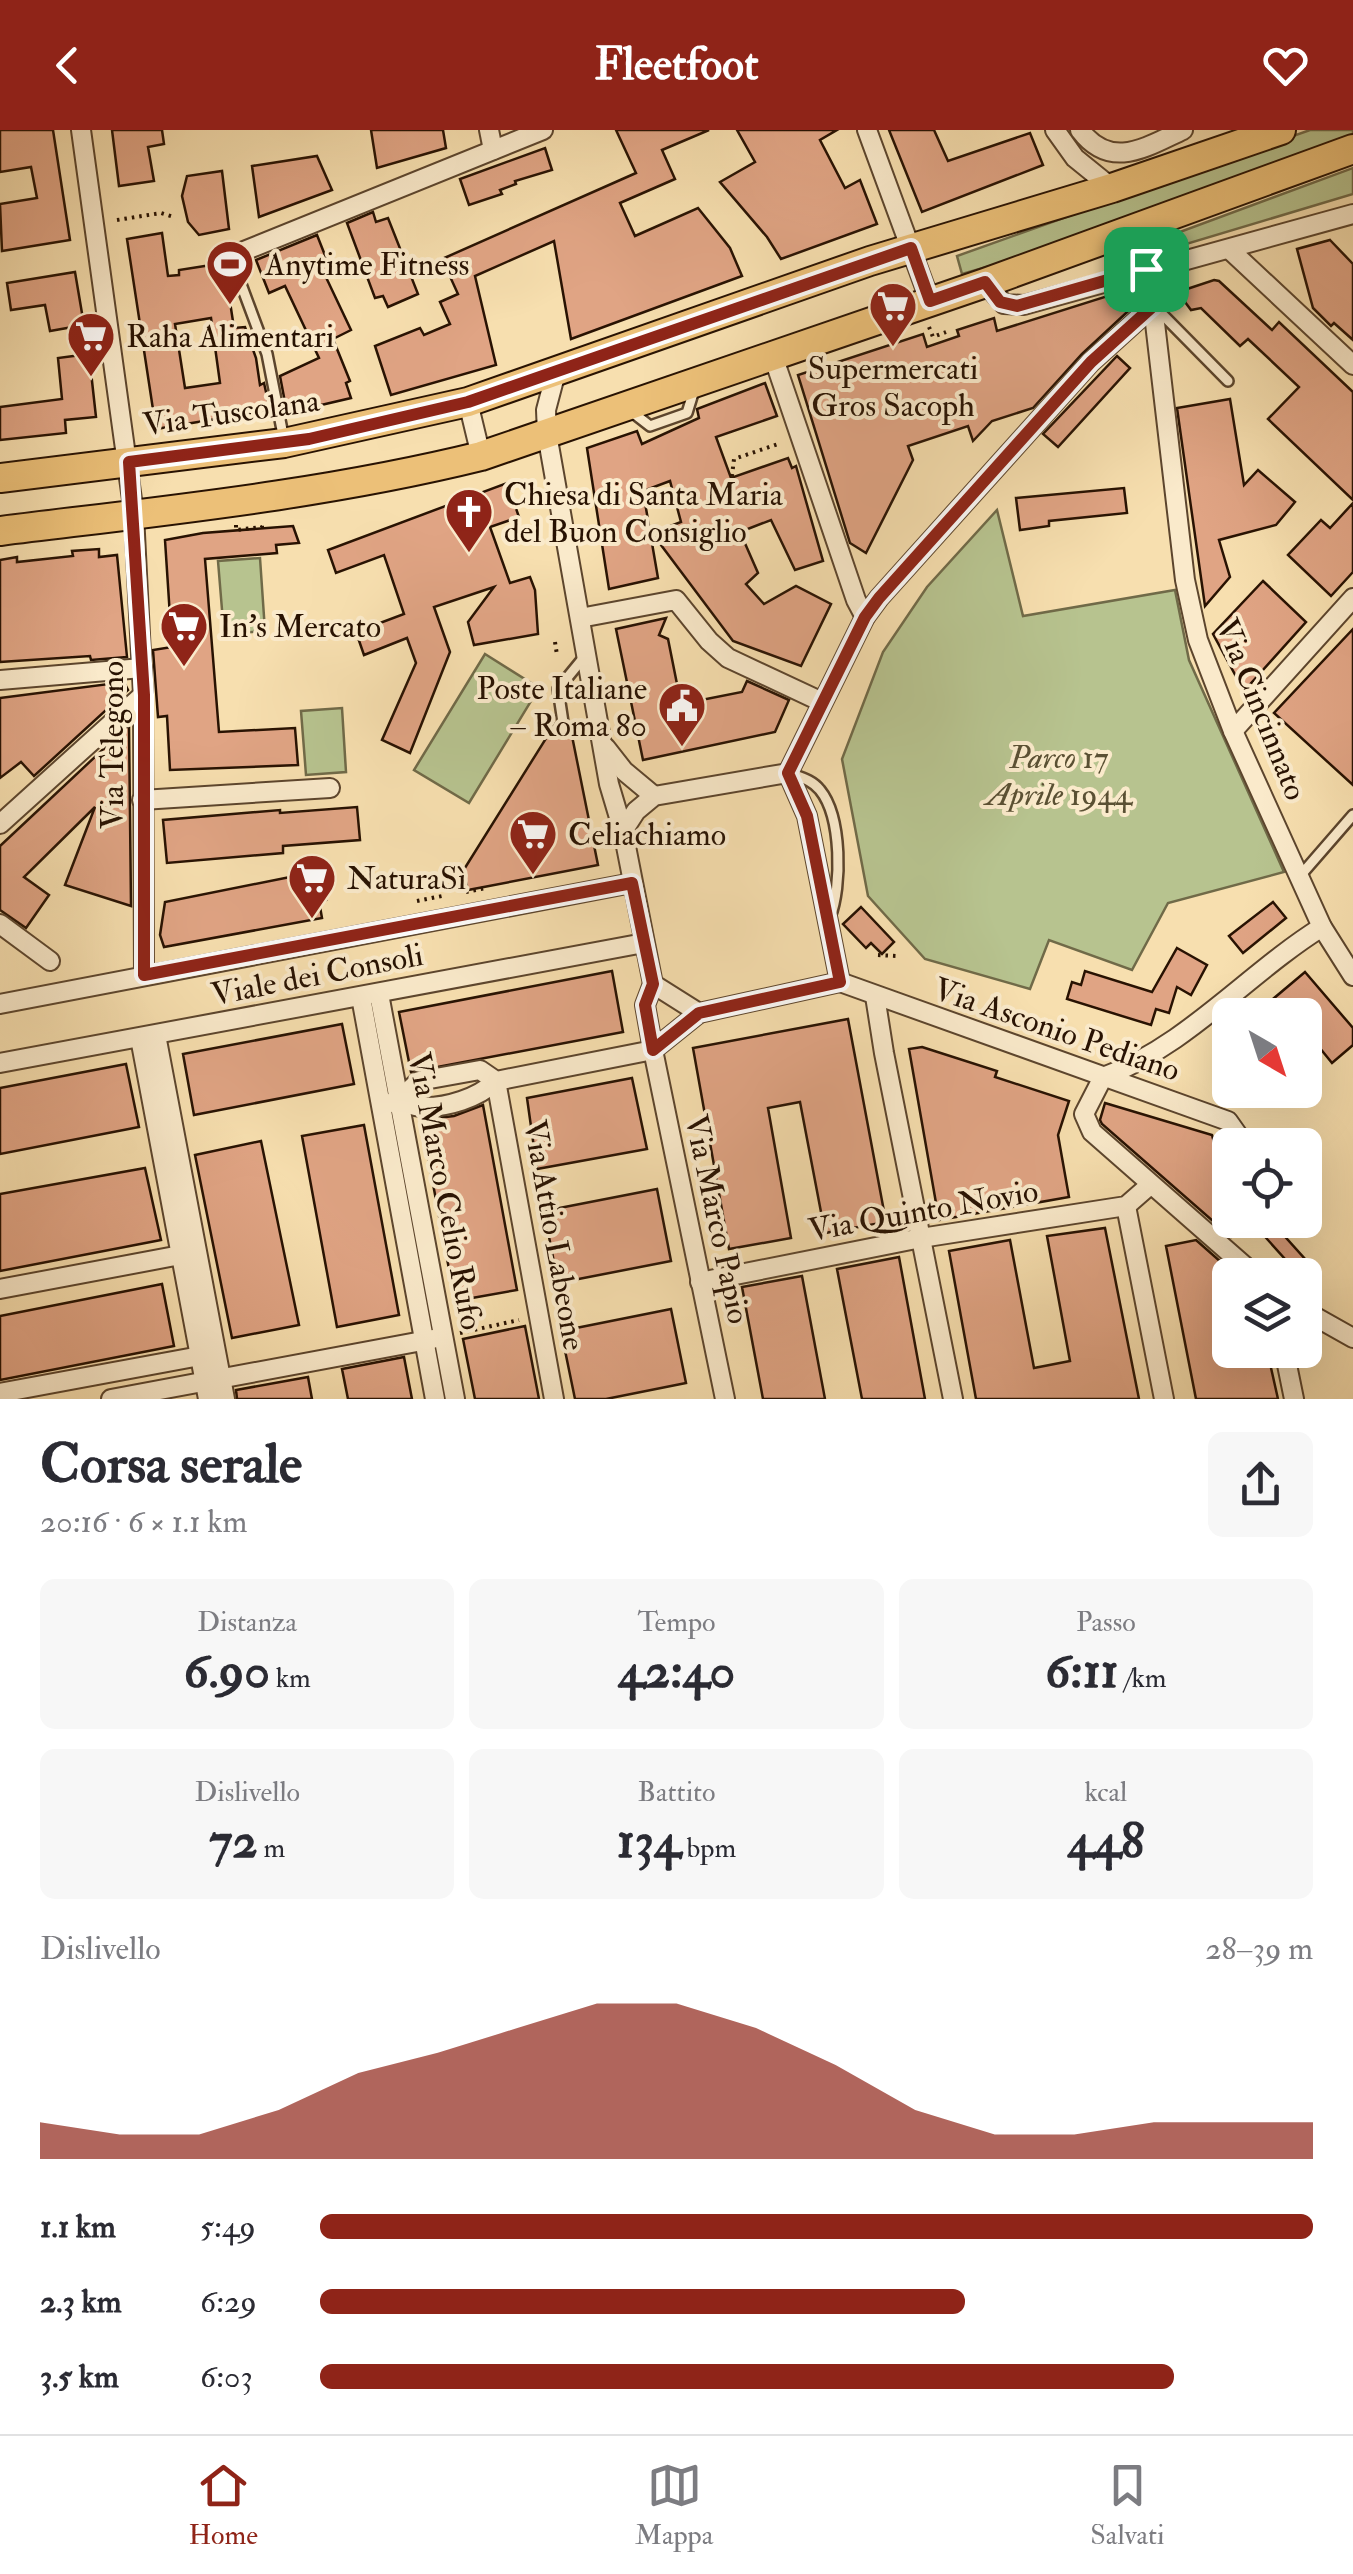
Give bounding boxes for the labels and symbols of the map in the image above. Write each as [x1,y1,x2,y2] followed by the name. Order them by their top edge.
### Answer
[1104,227,1189,312] pin
[204,238,256,306] sports icon: Anytime Fitness
[264,245,470,285] place label: Anytime Fitness
[867,280,919,348] supermarket icon: Supermercati Gros Sacoph
[65,310,117,378] supermarket icon: Raha Alimentari
[126,317,334,357] place label: Raha Alimentari
[808,349,978,426] place label: Supermercati Gros Sacoph
[140,381,323,445] street label: Via Tuscolana
[504,475,784,552] place label: Chiesa di Santa Maria del Buon Consiglio
[443,486,495,554] church icon: Chiesa di Santa Maria del Buon Consiglio
[158,600,210,668] supermarket icon: In's Mercato
[219,607,381,647] place label: In's Mercato
[1207,613,1316,806] street label: Via Cincinnato
[93,661,133,829] street label: Via Telegono
[477,669,647,746] place label: Poste Italiane – Roma 80
[656,680,708,748] public building icon: Poste Italiane – Roma 80
[983,738,1134,815] park label: Parco 17 Aprile 1944
[507,808,559,876] supermarket icon: Celiachiamo
[568,815,726,855] place label: Celiachiamo
[286,852,338,920] supermarket icon: NaturaSì
[347,859,466,899] place label: NaturaSì
[208,935,427,1015] street label: Viale dei Consoli
[928,969,1185,1091] street label: Via Asconio Pediano
[1212,998,1322,1108] north arrow
[399,1049,492,1333] street label: Via Marco Celio Rufo
[675,1111,759,1327] street label: Via Marco Papio
[514,1117,594,1353] street label: Via Attio Labeone
[805,1171,1041,1251] street label: Via Quinto Novio

